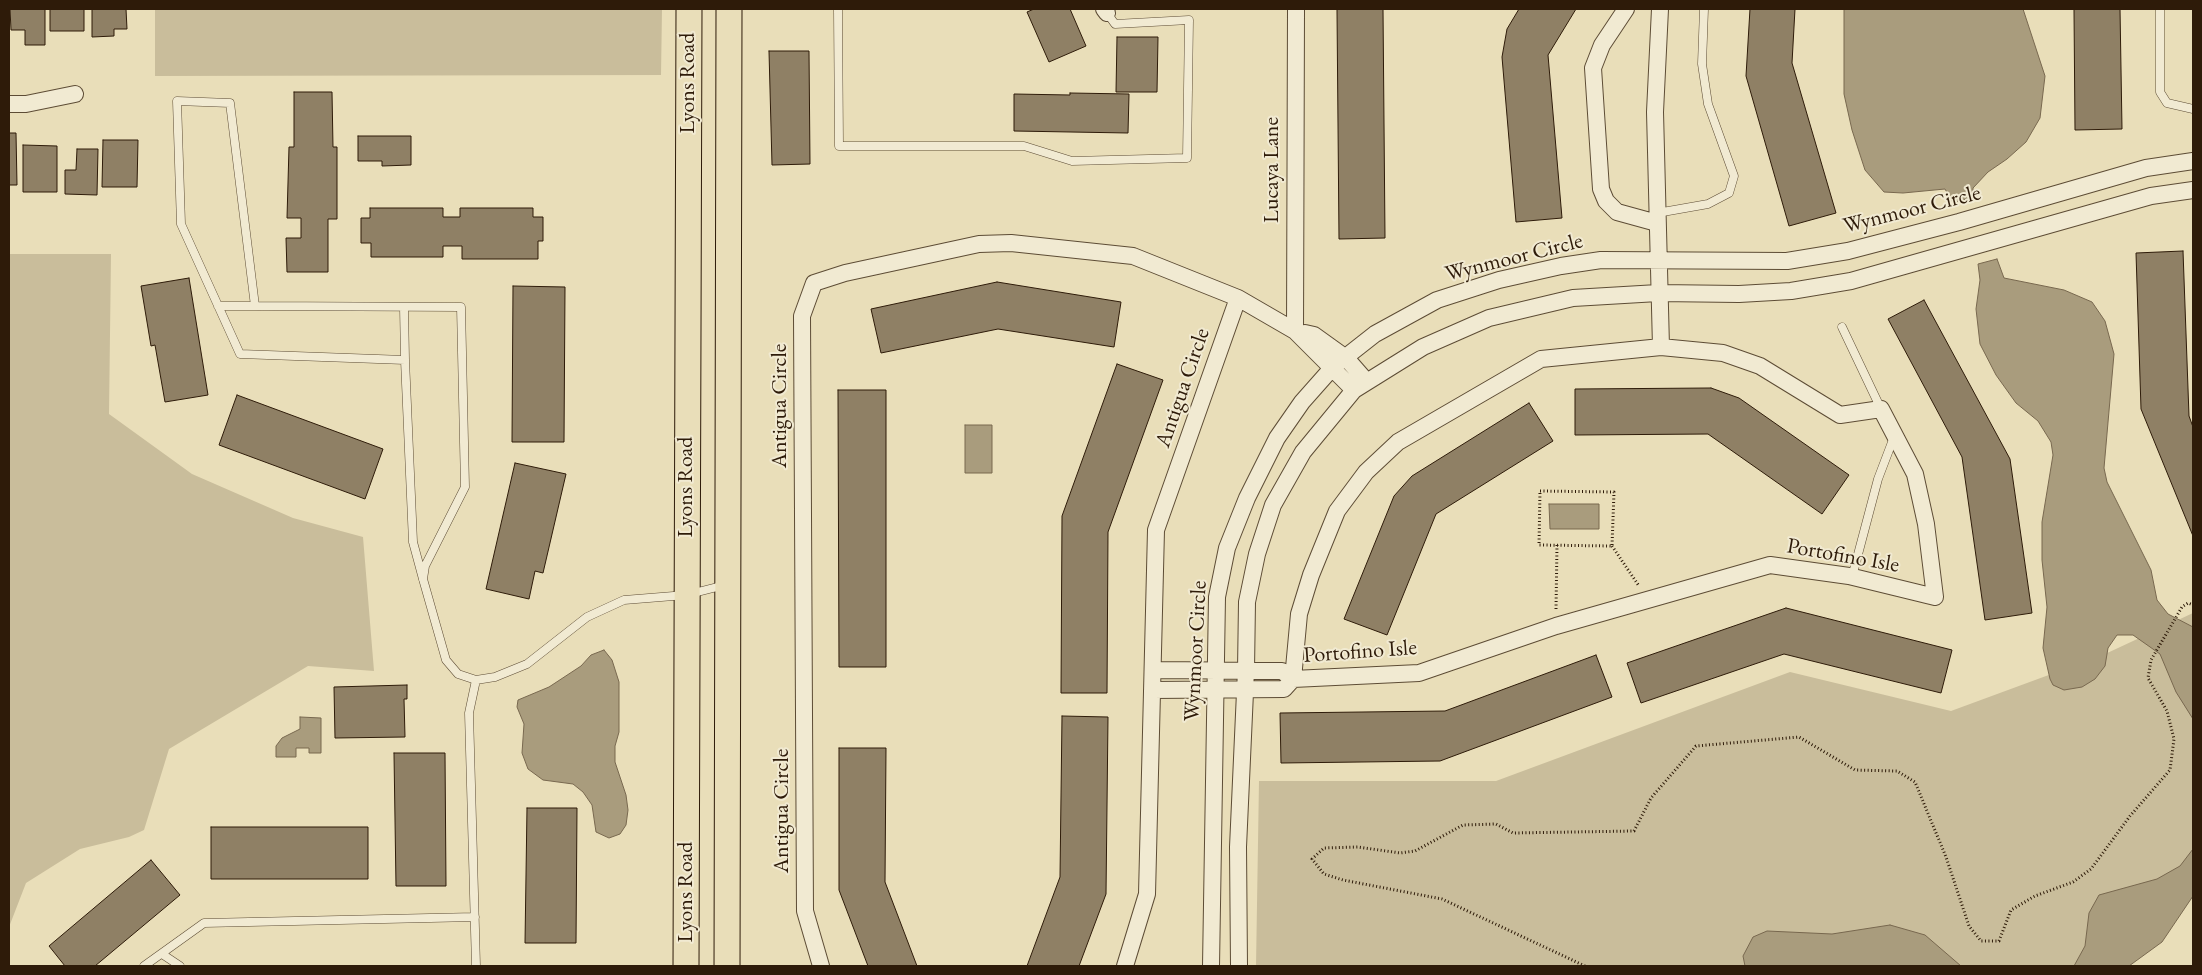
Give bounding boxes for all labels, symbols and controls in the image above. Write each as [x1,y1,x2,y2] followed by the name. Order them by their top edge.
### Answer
[675,33,701,133] street label: Lyons Road
[1259,117,1285,223] street label: Lucaya Lane
[1840,180,1984,240] street label: Wynmoor Circle
[1442,228,1586,288] street label: Wynmoor Circle
[1150,325,1216,451] street label: Antigua Circle
[767,344,793,468] street label: Antigua Circle
[673,437,699,537] street label: Lyons Road
[1785,533,1901,579] street label: Portofino Isle
[1179,580,1213,722] street label: Wynmoor Circle
[1302,635,1418,669] street label: Portofino Isle
[769,749,795,873] street label: Antigua Circle
[673,842,699,942] street label: Lyons Road

